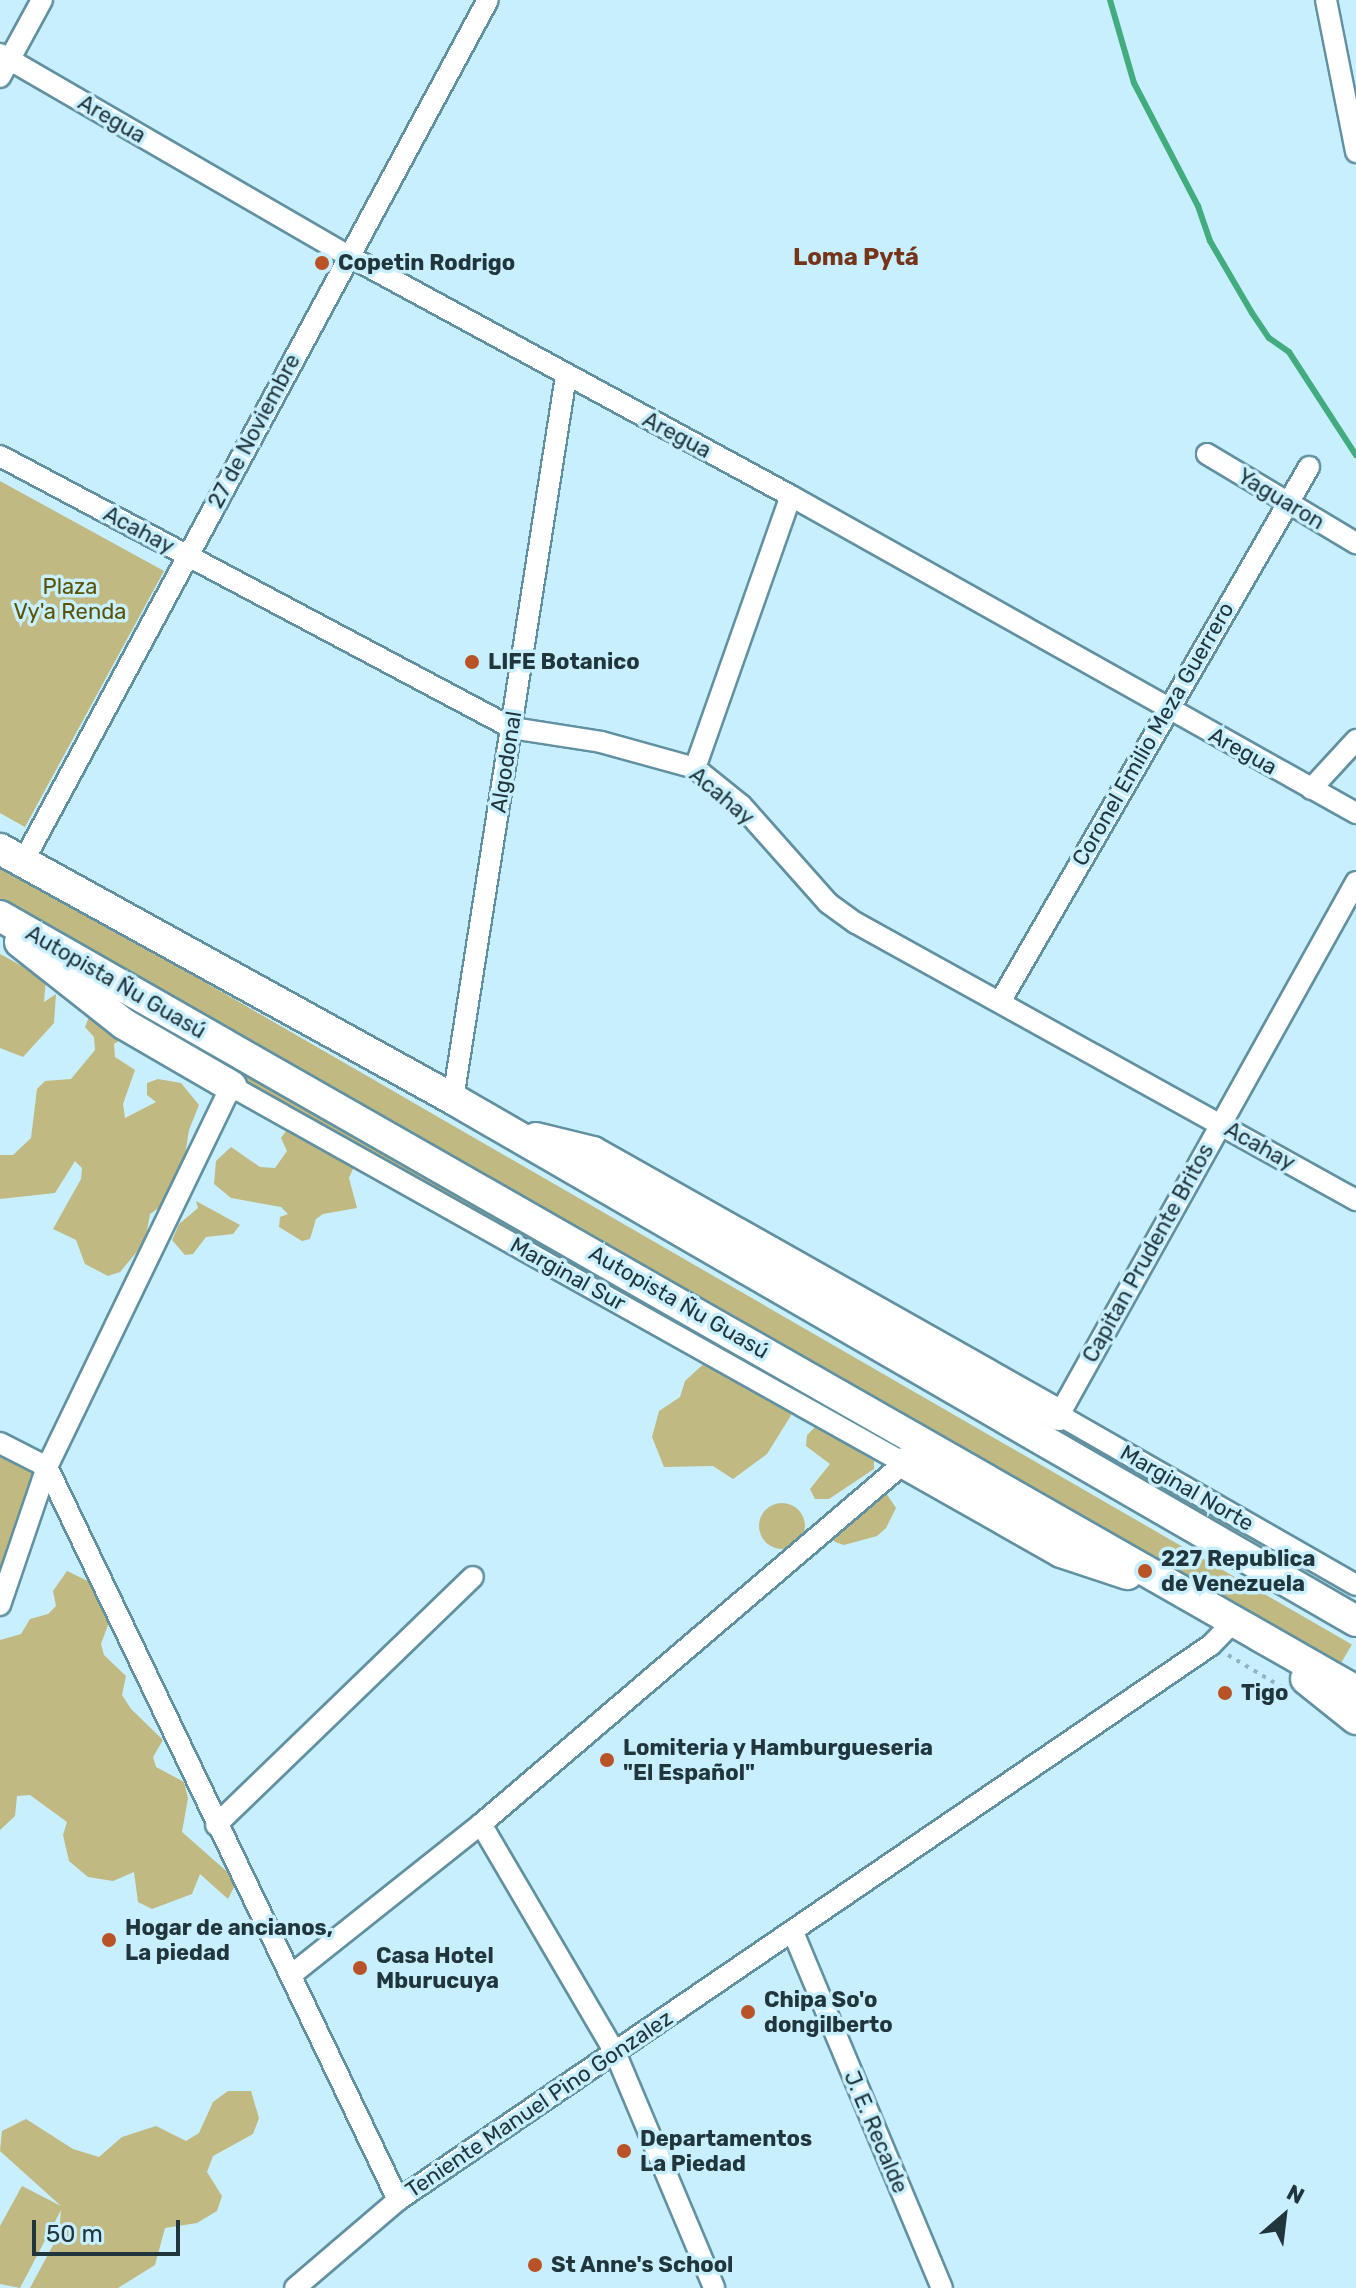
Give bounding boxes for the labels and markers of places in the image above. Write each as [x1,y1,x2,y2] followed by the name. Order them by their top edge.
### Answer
[338,250,515,276] place label: Copetin Rodrigo
[313,254,331,272] marker: Copetin Rodrigo
[488,649,640,675] place label: LIFE Botanico
[463,653,481,671] marker: LIFE Botanico
[1161,1545,1315,1596] place label: 227 Republica de Venezuela
[1136,1562,1154,1580] marker: 227 Republica de Venezuela
[1241,1680,1288,1706] place label: Tigo
[1216,1684,1234,1702] marker: Tigo
[623,1734,934,1786] place label: Lomiteria y Hamburgueseria "El Español"
[598,1751,616,1769] marker: Lomiteria y Hamburgueseria "El Español"
[125,1914,333,1966] place label: Hogar de ancianos, La piedad
[100,1931,118,1949] marker: Hogar de ancianos, La piedad
[376,1942,499,1994] place label: Casa Hotel Mburucuya
[351,1959,369,1977] marker: Casa Hotel Mburucuya
[764,1986,893,2038] place label: Chipa So'o dongilberto
[739,2003,757,2021] marker: Chipa So'o dongilberto
[640,2125,812,2176] place label: Departamentos La Piedad
[615,2142,633,2160] marker: Departamentos La Piedad
[551,2252,734,2278] place label: St Anne's School
[526,2256,544,2274] marker: St Anne's School

